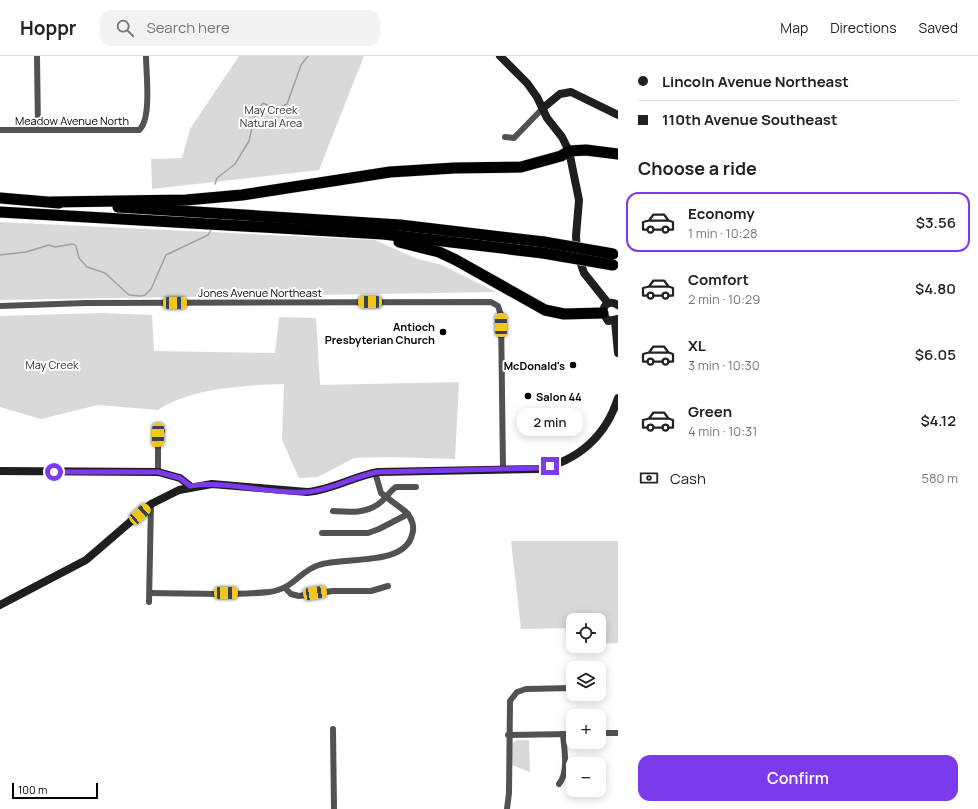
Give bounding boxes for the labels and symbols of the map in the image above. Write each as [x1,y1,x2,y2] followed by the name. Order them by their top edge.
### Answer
[240,102,302,130] park label: May Creek Natural Area
[15,113,129,128] street label: Meadow Avenue North
[198,285,322,300] street label: Jones Avenue Northeast
[358,296,382,308] car
[163,297,187,309] car
[495,313,507,337] car
[325,319,435,347] place label: Antioch Presbyterian Church
[438,327,448,337] marker: Antioch Presbyterian Church
[25,357,79,372] park label: May Creek
[504,358,565,373] place label: McDonald's
[568,360,578,370] marker: McDonald's
[536,389,582,404] place label: Salon 44
[523,391,533,401] marker: Salon 44
[517,408,583,436] callout: 2 min
[152,423,164,447] car
[541,457,559,475] route end
[45,463,63,481] route start
[127,502,153,526] car
[302,585,328,601] car
[214,587,238,599] car
[12,781,98,800] scale bar

